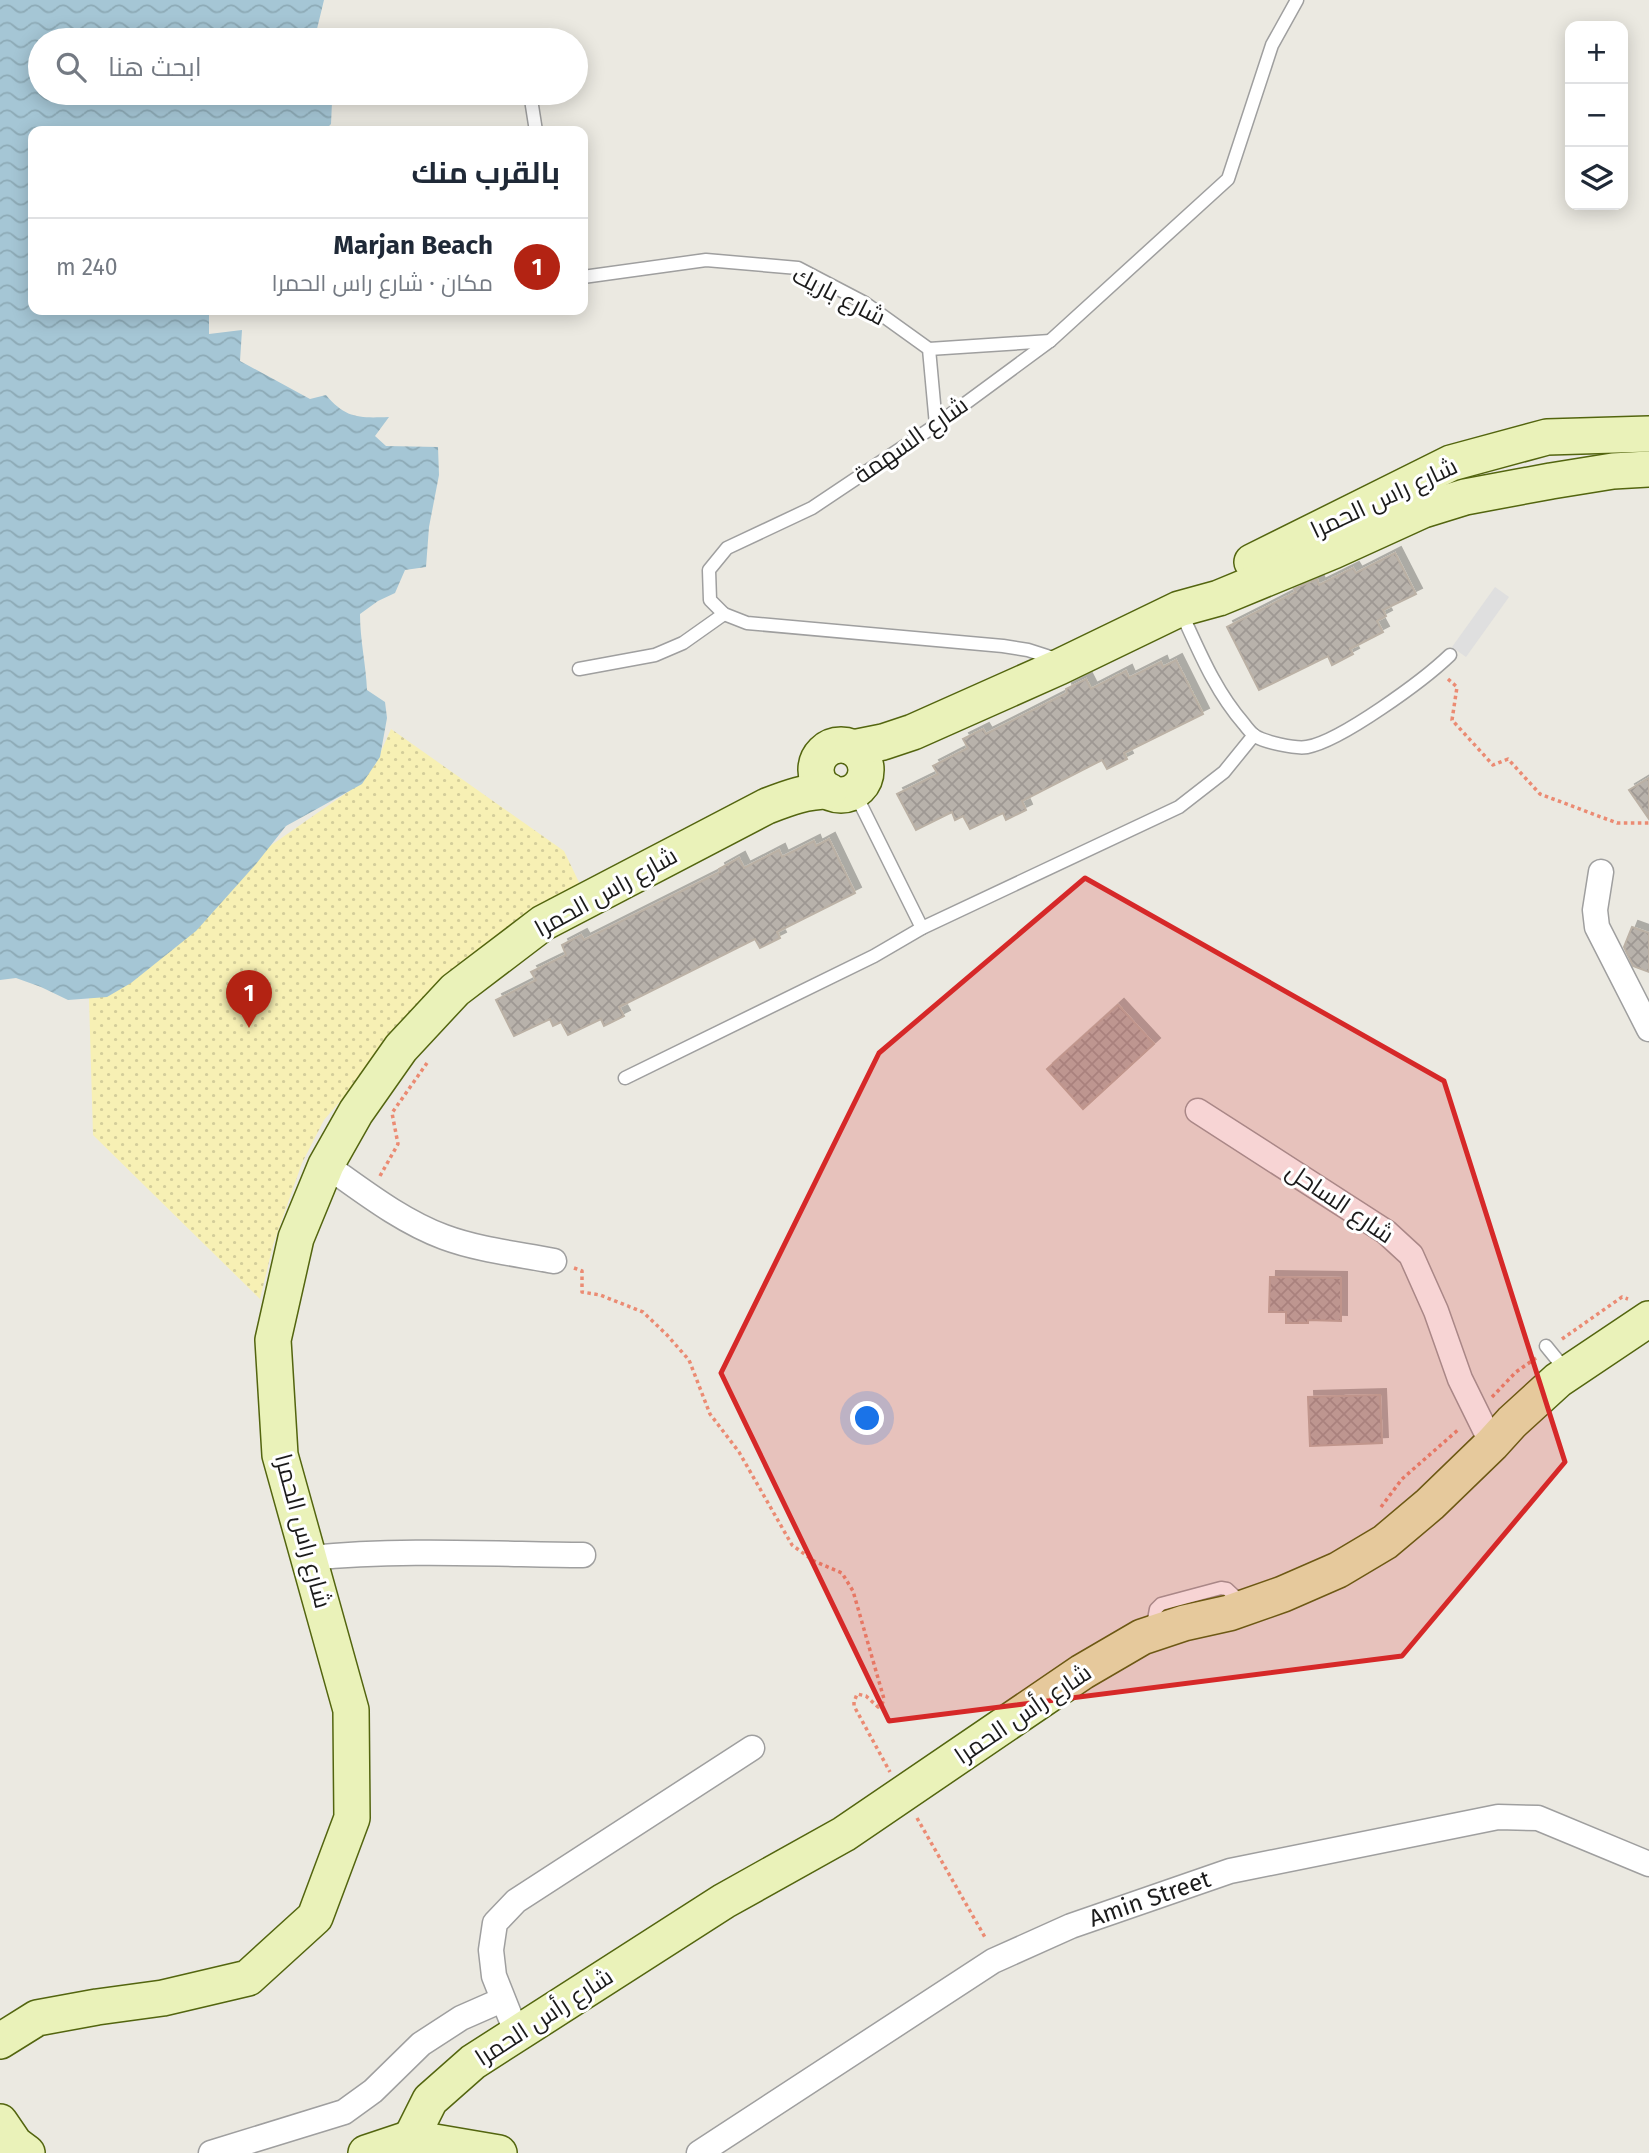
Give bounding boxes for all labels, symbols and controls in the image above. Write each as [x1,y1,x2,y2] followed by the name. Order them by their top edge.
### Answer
[1565,21,1628,210] map controls
[1565,21,1628,84] button: +
[28,28,588,105] search box
[52,48,90,86] icon: search
[108,52,202,83] text: ابحث هنا
[1565,84,1628,147] button: −
[1565,147,1628,210] button: layers
[411,155,560,191] text: بالقرب منك
[334,230,493,261] text: Marjan Beach
[56,253,118,281] text: 240 m
[532,253,542,281] text: 1
[787,261,890,333] street label: شارع باريك
[271,269,493,297] text: مكان · شارع راس الحمرا
[849,391,974,491] street label: شارع السهمة
[1306,452,1463,546] street label: شارع راس الحمرا
[530,841,683,944] street label: شارع راس الحمرا
[226,970,272,1028] pin: 1
[1280,1157,1399,1251] street label: شارع الساحل
[850,1401,884,1435] your location
[267,1451,337,1612] street label: شارع راس الحمرا
[948,1656,1098,1772] street label: شارع رأس الحمرا
[1085,1865,1215,1933] street label: Amin Street
[469,1960,619,2074] street label: شارع رأس الحمرا

